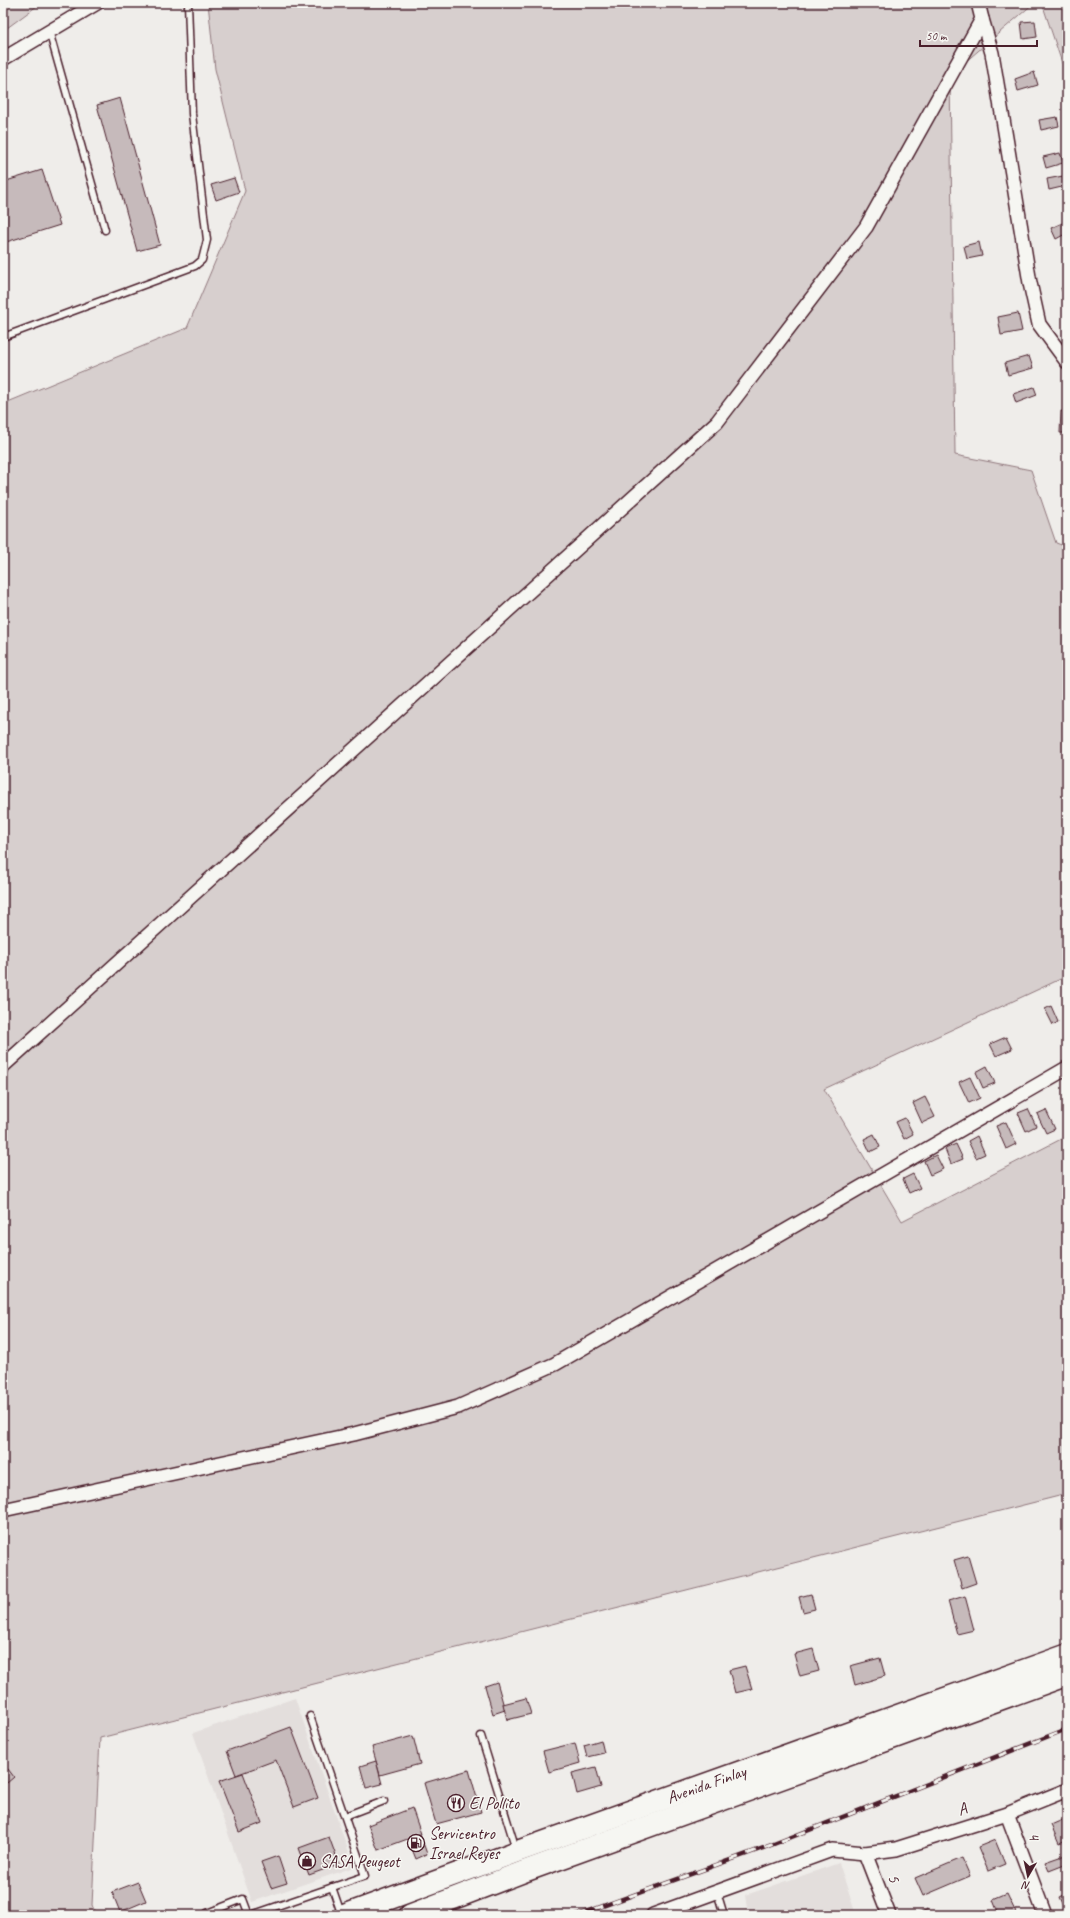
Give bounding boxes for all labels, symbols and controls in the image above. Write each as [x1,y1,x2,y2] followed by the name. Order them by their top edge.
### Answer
[920,22,1037,48] scale bar
[926,28,948,44] text: 50 m
[664,1760,749,1808] street label: Avenida Finlay
[446,1793,466,1813] restaurant icon: El Pollito
[469,1793,520,1814] place label: El Pollito
[955,1797,971,1820] street label: A
[429,1823,500,1864] place label: Servicentro Israel Reyes
[1023,1829,1046,1846] street label: 4
[406,1833,426,1853] fuel station icon: Servicentro Israel Reyes
[297,1851,317,1871] shop icon: SASA Peugeot
[320,1851,402,1872] place label: SASA Peugeot
[1008,1856,1048,1896] north arrow
[883,1871,906,1887] street label: 5
[1020,1878,1031,1893] text: N

